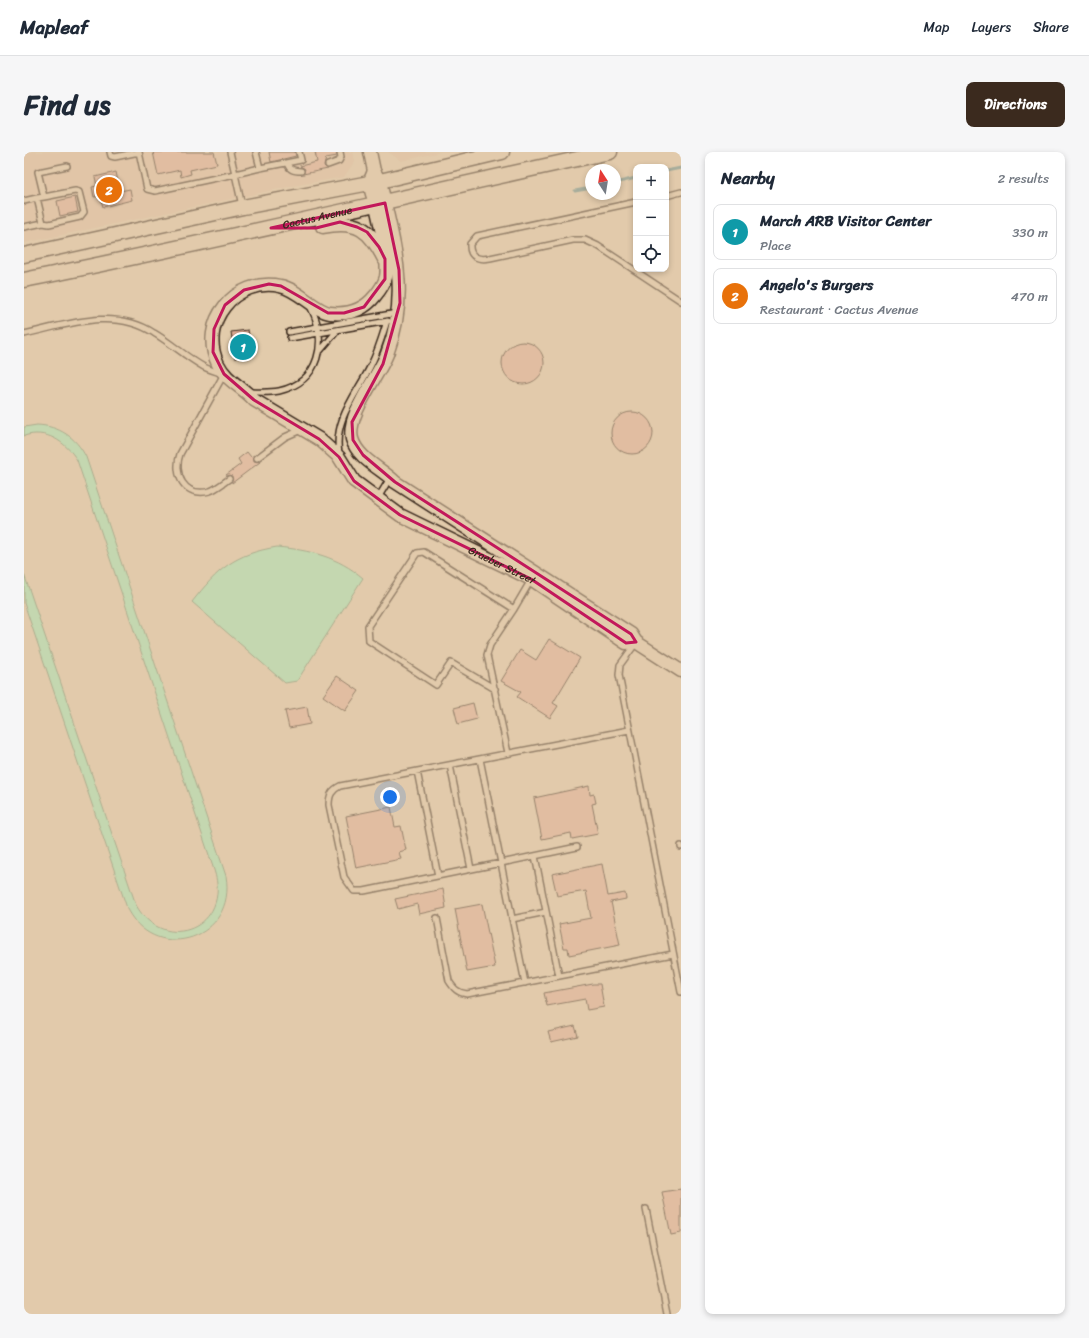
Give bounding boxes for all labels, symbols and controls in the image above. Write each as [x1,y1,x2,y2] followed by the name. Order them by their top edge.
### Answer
[20,11,88,44] text: Mapleaf
[924,15,949,40] text: Map
[971,15,1011,40] text: Layers
[1033,15,1069,40] text: Share
[24,80,111,129] text: Find us
[966,82,1065,127] button: Directions
[721,163,775,193] text: Nearby
[585,164,621,200] north arrow
[633,164,669,272] map controls
[633,164,669,200] button: +
[998,167,1049,190] text: 2 results
[96,175,122,205] pin: 2
[281,200,354,234] street label: Cactus Avenue
[633,200,669,236] button: −
[760,208,931,234] text: March ARB Visitor Center
[732,221,738,244] text: 1
[1012,221,1048,244] text: 330 m
[760,234,791,257] text: Place
[633,236,669,272] button: locate
[760,272,874,298] text: Angelo's Burgers
[731,285,739,308] text: 2
[1011,285,1048,308] text: 470 m
[760,298,919,321] text: Restaurant · Cactus Avenue
[230,332,256,362] pin: 1
[465,540,540,590] street label: Graeber Street
[380,787,400,807] your location

